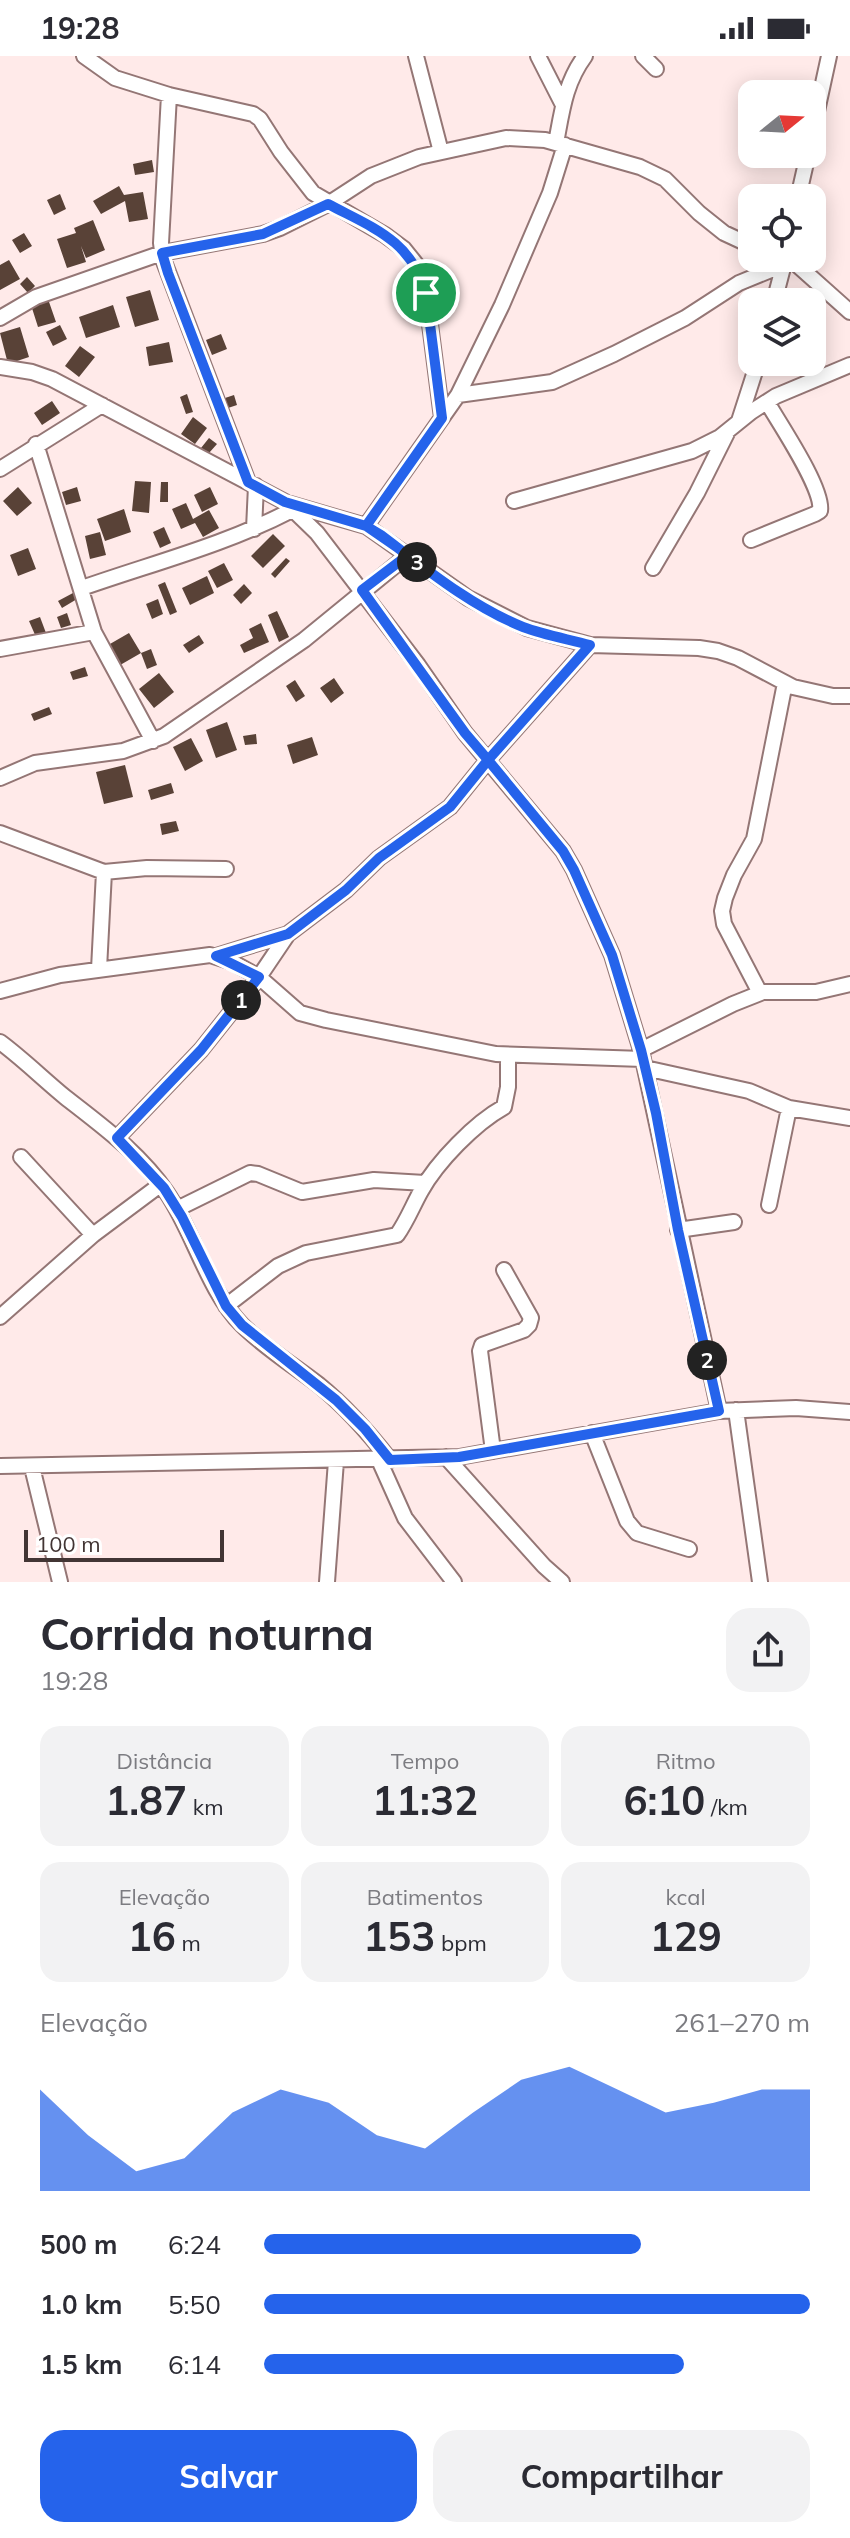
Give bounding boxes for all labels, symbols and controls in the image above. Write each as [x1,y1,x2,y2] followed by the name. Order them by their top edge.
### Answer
[40,9,119,47] text: 19:28
[738,80,826,168] north arrow
[738,80,826,376] map controls
[738,184,826,272] button: locate
[392,259,460,327] pin
[404,271,448,315] icon: arrive
[738,288,826,376] button: layers
[397,542,437,582] pin: 3
[410,548,424,576] text: 3
[221,980,261,1020] pin: 1
[234,986,248,1014] text: 1
[687,1340,727,1380] pin: 2
[700,1346,714,1374] text: 2
[24,1526,224,1562] scale bar
[36,1530,101,1558] text: 100 m
[40,1606,374,1661] text: Corrida noturna
[726,1608,810,1692] button: share
[40,1664,108,1697] text: 19:28
[117,1747,212,1775] text: Distância
[391,1747,459,1775] text: Tempo
[656,1747,716,1775] text: Ritmo
[105,1775,187,1825] text: 1.87
[372,1775,478,1825] text: 11:32
[623,1775,705,1825] text: 6:10
[187,1793,223,1821] text: km
[705,1793,748,1821] text: /km
[119,1883,210,1911] text: Elevação
[367,1883,483,1911] text: Batimentos
[666,1883,706,1911] text: kcal
[128,1911,176,1961] text: 16
[363,1911,435,1961] text: 153
[650,1911,722,1961] text: 129
[176,1929,201,1957] text: m
[435,1929,487,1957] text: bpm
[40,2006,148,2039] text: Elevação
[674,2006,810,2039] text: 261–270 m
[40,2228,117,2261] text: 500 m
[168,2228,221,2261] text: 6:24
[40,2288,123,2321] text: 1.0 km
[168,2288,221,2321] text: 5:50
[40,2348,123,2381] text: 1.5 km
[168,2348,221,2381] text: 6:14
[40,2430,417,2522] button: Salvar
[433,2430,810,2522] button: Compartilhar

